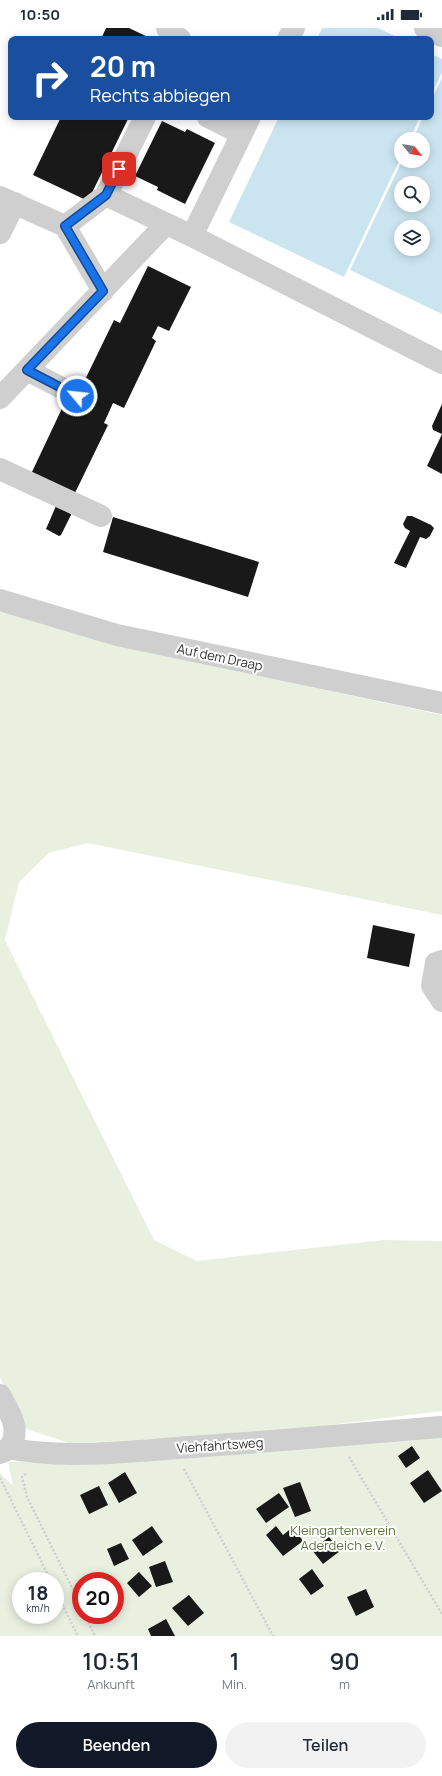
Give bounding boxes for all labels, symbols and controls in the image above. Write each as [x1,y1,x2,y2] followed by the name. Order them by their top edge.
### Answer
[20,4,60,25] text: 10:50
[90,47,156,85] text: 20 m
[24,52,76,104] icon: right
[90,83,230,107] text: Rechts abbiegen
[394,132,430,168] north arrow
[394,132,430,256] map controls
[102,152,136,186] pin
[108,158,130,180] icon: arrive
[394,176,430,212] button: search
[394,220,430,256] button: layers
[56,375,98,417] position arrow
[175,639,265,675] street label: Auf dem Draap
[176,1433,264,1457] street label: Viehfahrtsweg
[290,1521,396,1554] park label: Kleingartenverein Aderdeich e.V.
[72,1572,124,1624] speed limit sign: 20
[27,1579,49,1606] text: 18
[26,1601,50,1615] text: km/h
[82,1644,140,1677] text: 10:51
[230,1644,240,1677] text: 1
[329,1644,360,1677] text: 90
[87,1675,135,1693] text: Ankunft
[222,1675,247,1693] text: Min.
[339,1675,350,1693] text: m
[16,1722,217,1768] button: Beenden
[225,1722,426,1768] button: Teilen

